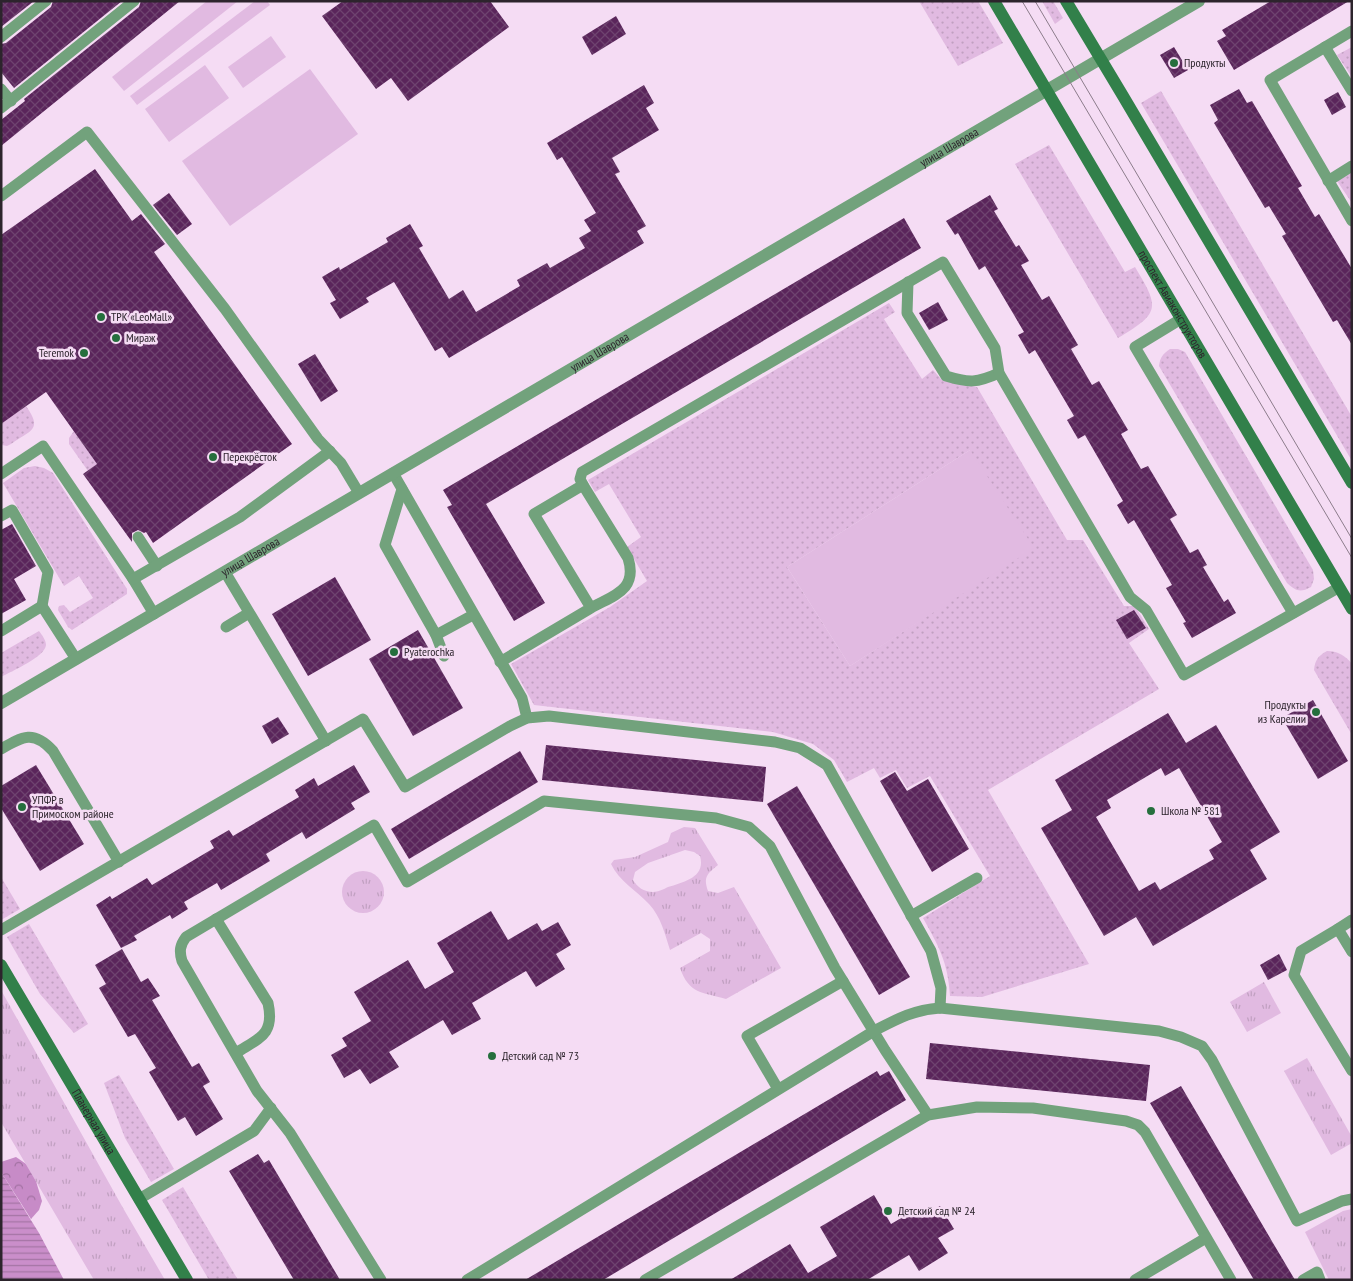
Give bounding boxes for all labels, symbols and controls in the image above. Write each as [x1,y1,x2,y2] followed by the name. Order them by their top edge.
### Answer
[1184,55,1225,70] place label: Продукты
[1168,57,1180,69] marker: Продукты
[917,124,981,170] street label: улица Шаврова
[1135,247,1211,361] street label: проспект Авиаконструкторов
[111,309,172,324] place label: ТРК «LeoMall»
[95,311,107,323] marker: ТРК «LeoMall»
[568,329,632,375] street label: улица Шаврова
[126,330,156,345] place label: Мираж
[110,332,122,344] marker: Мираж
[39,345,74,360] place label: Teremok
[78,347,90,359] marker: Teremok
[223,449,277,464] place label: Перекрёсток
[207,451,219,463] marker: Перекрёсток
[218,533,282,579] street label: улица Шаврова
[404,644,455,659] place label: Pyaterochka
[388,646,400,658] marker: Pyaterochka
[1258,697,1306,726] place label: Продукты из Карелии
[1310,706,1322,718] marker: Продукты из Карелии
[32,792,114,821] place label: УПФР в Примоском районе
[16,801,28,813] marker: УПФР в Примоском районе
[1161,803,1220,818] place label: Школа № 581
[1145,805,1157,817] marker: Школа № 581
[502,1048,579,1063] place label: Детский сад № 73
[486,1050,498,1062] marker: Детский сад № 73
[69,1086,119,1157] street label: Планерная улица
[898,1203,976,1218] place label: Детский сад № 24
[882,1205,894,1217] marker: Детский сад № 24

